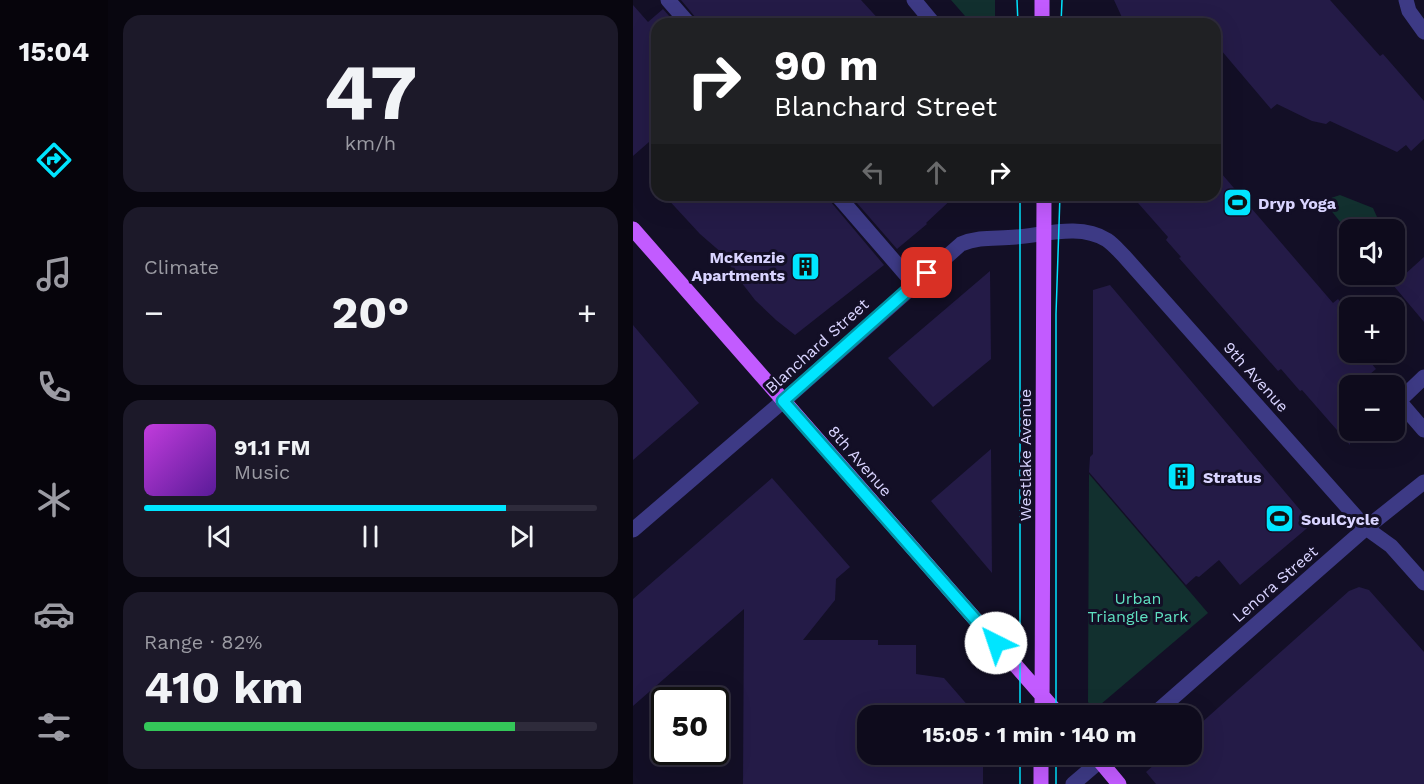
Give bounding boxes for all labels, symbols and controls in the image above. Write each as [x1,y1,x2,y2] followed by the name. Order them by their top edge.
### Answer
[19,36,89,68] text: 15:04
[774,41,878,90] text: 90 m
[675,42,753,120] icon: right
[324,46,417,138] text: 47
[774,91,997,123] text: Blanchard Street
[345,131,396,155] text: km/h
[33,139,75,181] icon: directions
[857,156,890,189] icon: left
[920,156,953,189] icon: ahead
[983,156,1016,189] icon: right
[1221,187,1253,219] sports icon: Dryp Yoga
[1258,194,1337,213] place label: Dryp Yoga
[1339,219,1405,441] map controls
[1339,219,1405,285] button: sound
[901,247,952,298] pin
[692,248,785,285] place label: McKenzie Apartments
[790,250,822,282] building icon: McKenzie Apartments
[33,253,75,295] icon: music
[144,255,219,279] text: Climate
[910,256,943,289] icon: arrive
[331,286,410,339] text: 20°
[144,293,164,332] text: −
[577,293,597,332] text: +
[762,295,873,397] street label: Blanchard Street
[1339,297,1405,363] button: +
[1220,338,1292,416] street label: 9th Avenue
[33,366,75,408] icon: phone
[1339,375,1405,441] button: −
[1016,389,1035,521] street label: Westlake Avenue
[824,422,896,500] street label: 8th Avenue
[234,435,310,460] text: 91.1 FM
[234,460,290,484] text: Music
[1166,461,1198,493] building icon: Stratus
[1203,468,1262,487] place label: Stratus
[33,479,75,521] icon: climate
[1264,503,1296,535] sports icon: SoulCycle
[1301,510,1379,529] place label: SoulCycle
[203,520,236,553] icon: previous
[354,520,387,553] icon: pause
[505,520,538,553] icon: next
[1229,542,1322,626] street label: Lenora Street
[1088,589,1188,626] park label: Urban Triangle Park
[33,593,75,635] icon: car
[964,611,1028,675] position arrow
[144,630,262,654] text: Range · 82%
[144,661,304,714] text: 410 km
[651,687,729,765] speed limit sign: 50
[33,706,75,748] icon: filters
[922,722,1137,747] text: 15:05 · 1 min · 140 m

